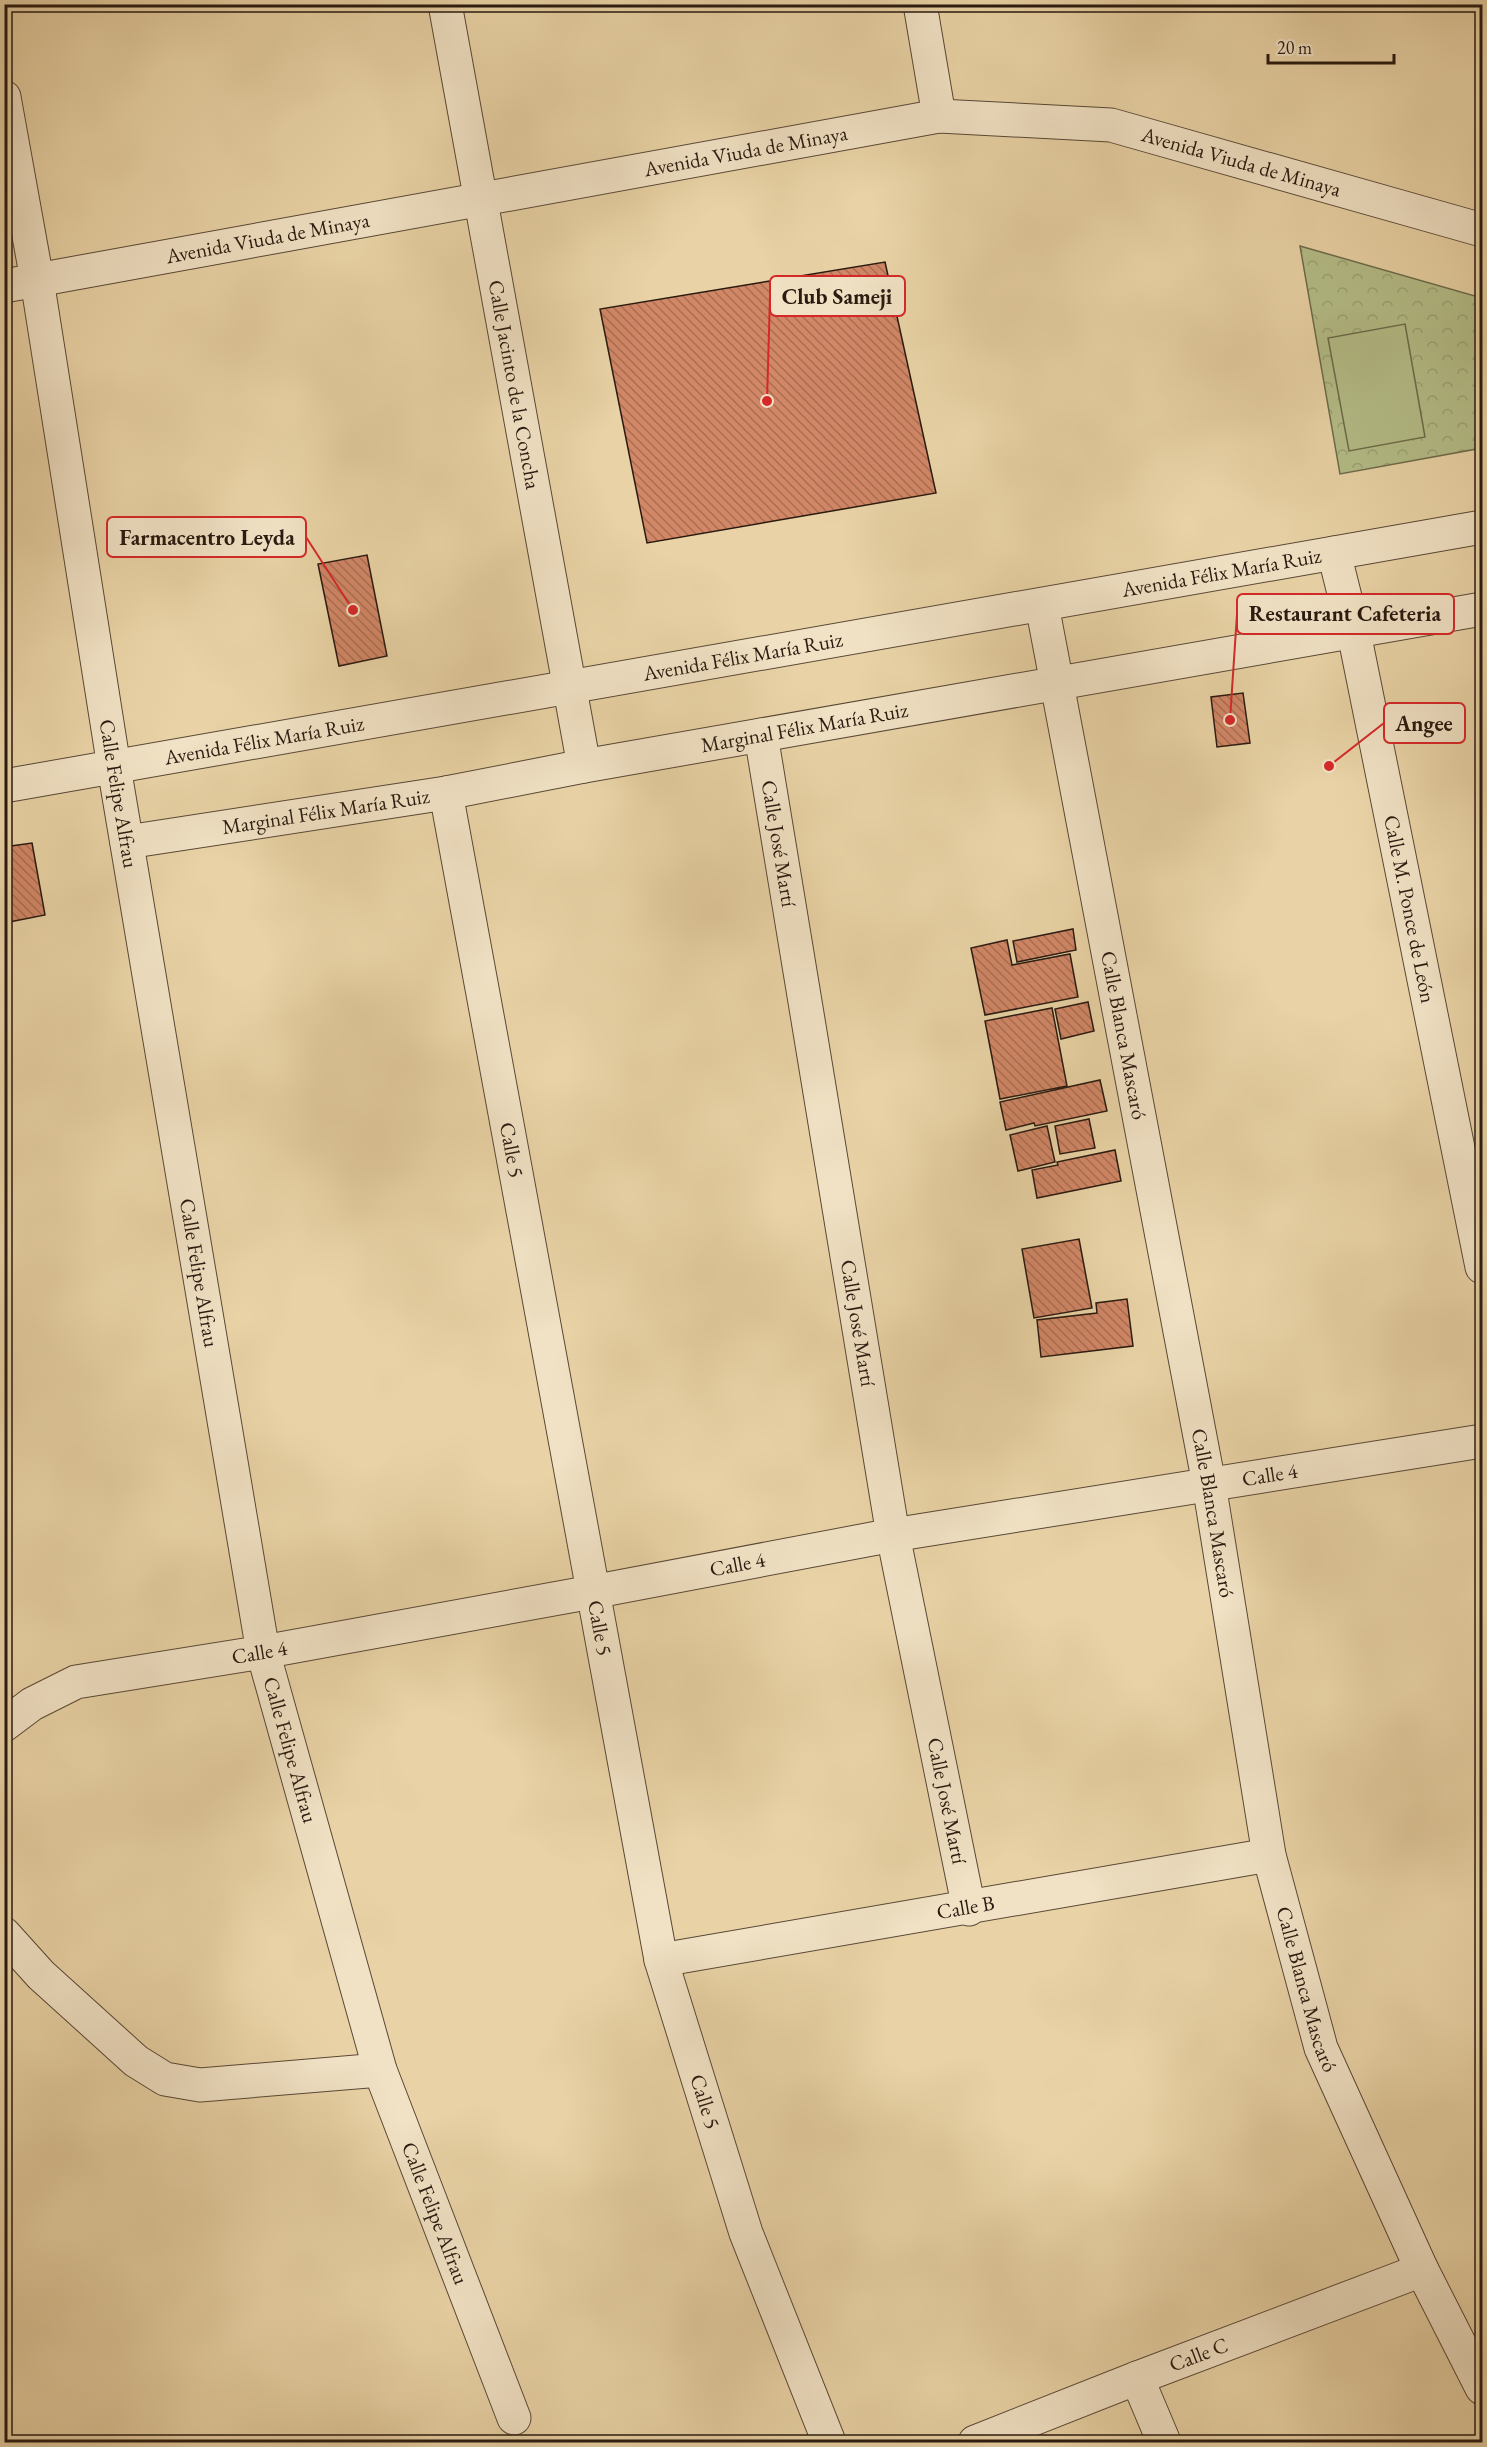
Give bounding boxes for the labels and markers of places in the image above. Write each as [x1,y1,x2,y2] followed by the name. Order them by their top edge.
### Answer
[770,276,905,316] callout: Club Sameji
[107,517,306,557] callout: Farmacentro Leyda
[1237,594,1454,634] callout: Restaurant Cafeteria
[1384,703,1465,743] callout: Angee

